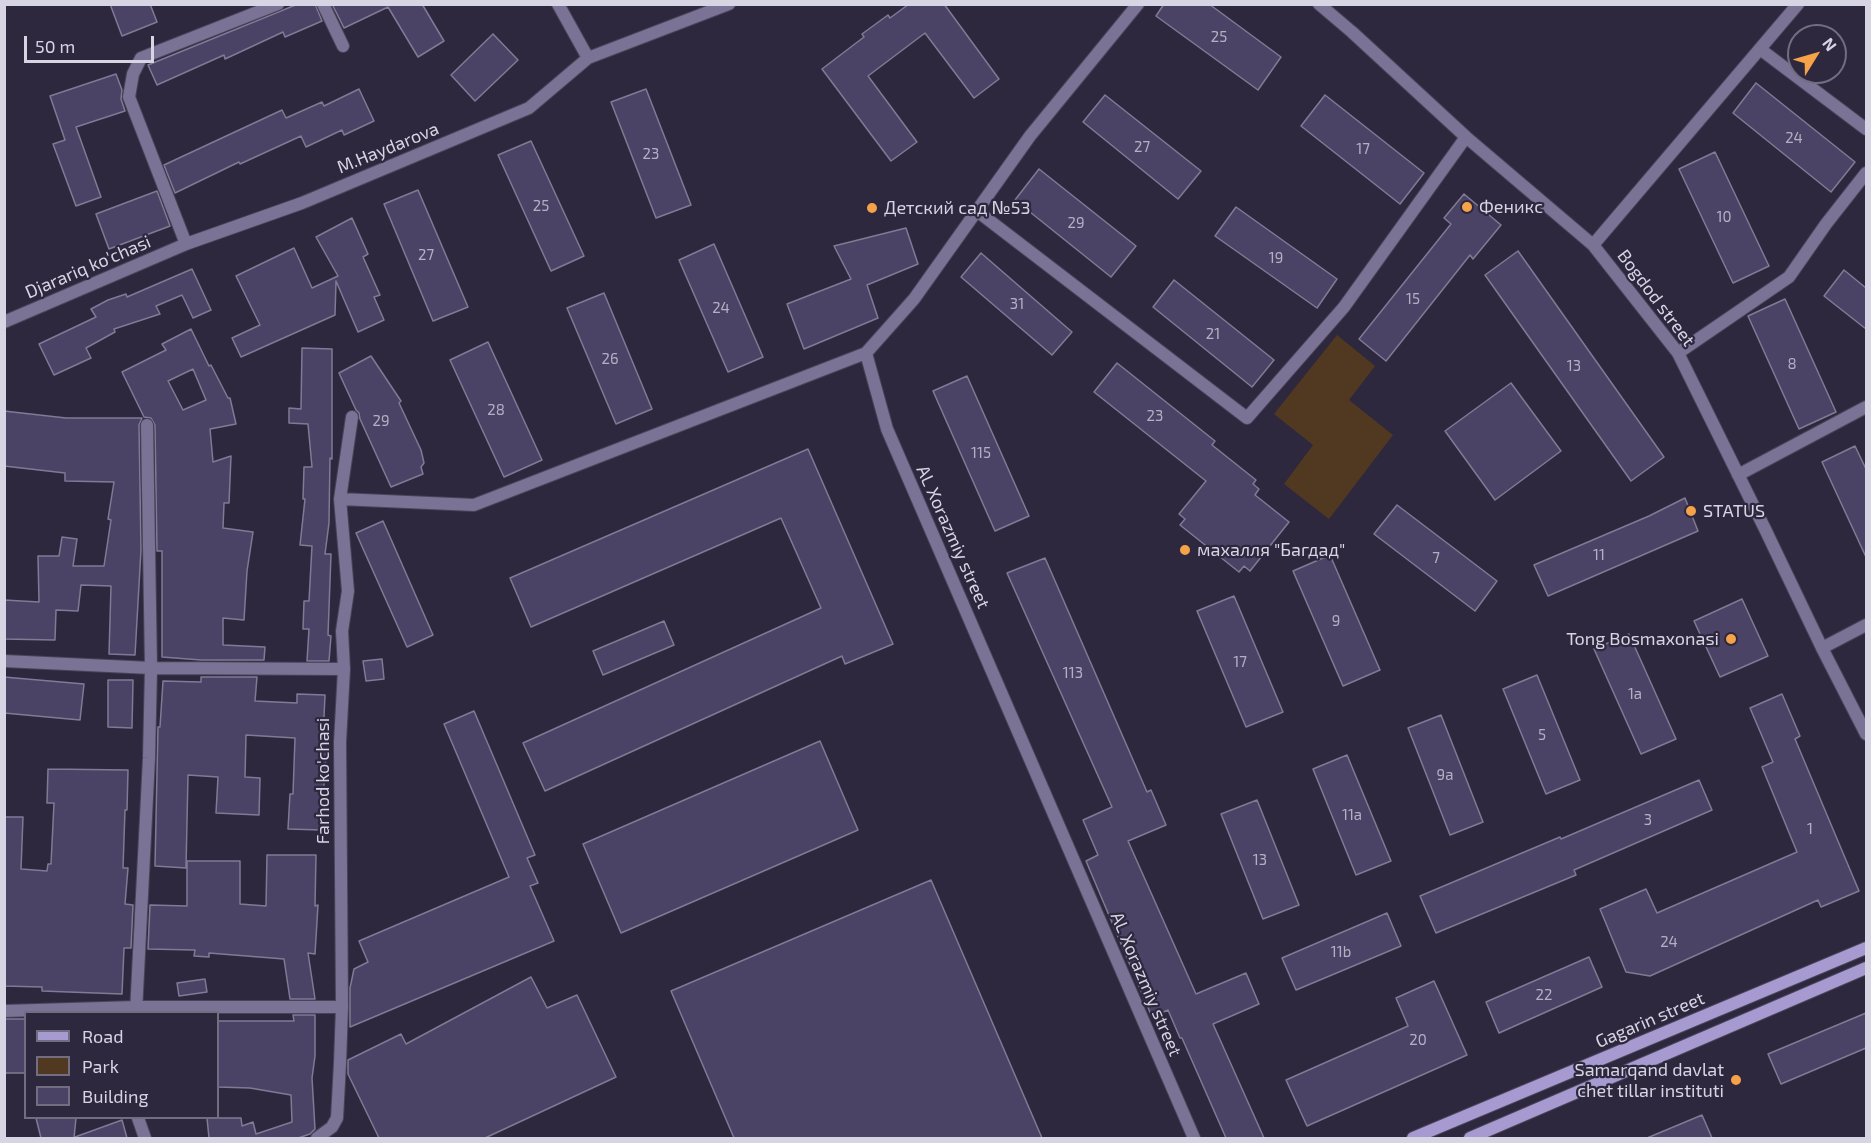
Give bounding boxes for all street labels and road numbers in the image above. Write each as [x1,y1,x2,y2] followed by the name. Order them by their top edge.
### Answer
[334,118,442,178] street label: M.Haydarova
[22,231,154,303] street label: Djarariq ko'chasi
[1613,245,1699,351] street label: Bogdod street
[912,462,994,612] street label: AL Xorazmiy street
[312,718,334,844] street label: Farhod ko'chasi
[1106,909,1186,1059] street label: AL Xorazmiy street
[1592,987,1708,1053] street label: Gagarin street

